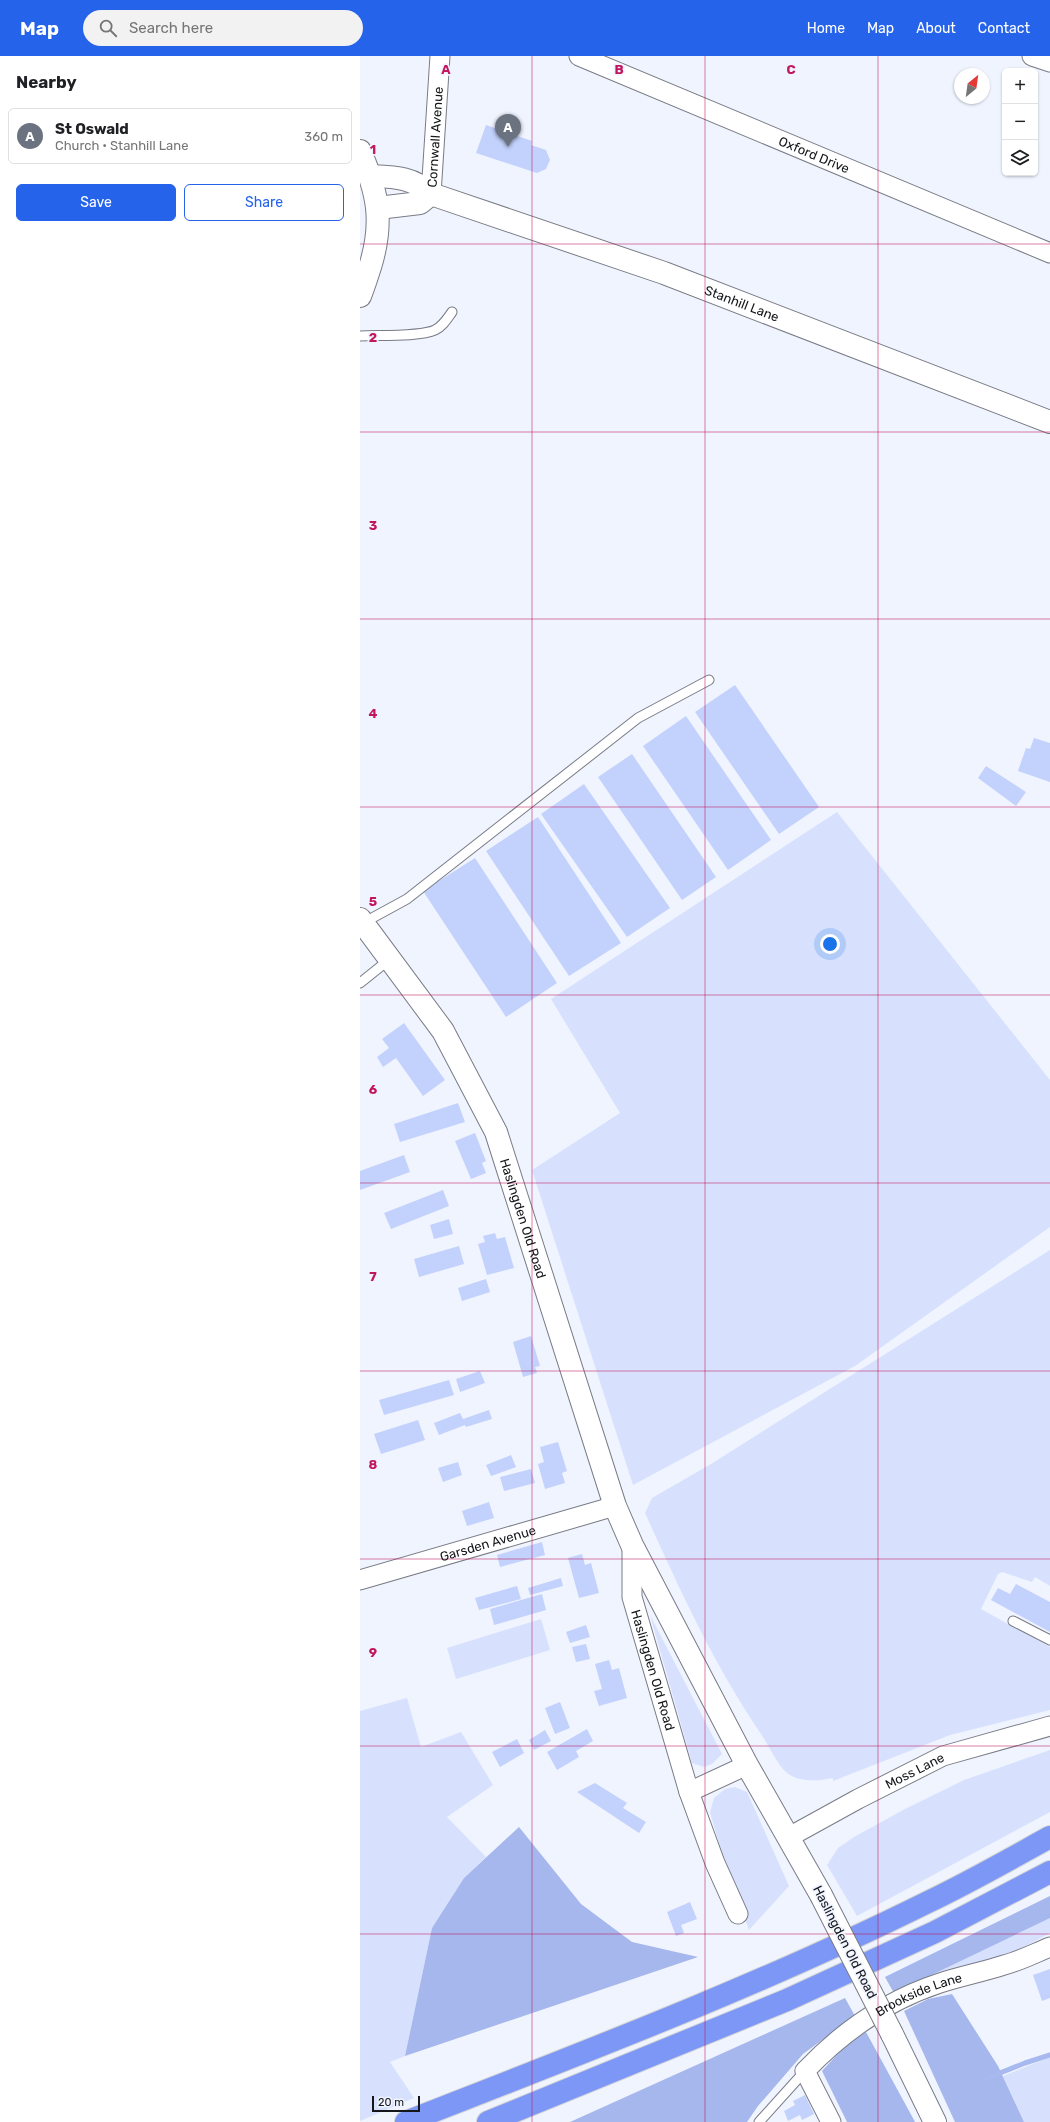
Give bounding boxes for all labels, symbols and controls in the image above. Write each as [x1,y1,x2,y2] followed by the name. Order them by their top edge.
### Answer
[83,10,363,46] search box
[20,17,59,40] text: Map
[97,17,119,39] icon: search
[129,19,213,37] text: Search here
[807,20,845,37] text: Home
[867,20,894,37] text: Map
[916,20,956,37] text: About
[978,20,1030,37] text: Contact
[441,62,451,77] text: A
[614,62,624,77] text: B
[786,62,796,77] text: C
[954,68,990,104] north arrow
[1002,68,1038,176] map controls
[1002,68,1038,104] button: +
[16,72,77,92] text: Nearby
[424,86,445,188] street label: Cornwall Avenue
[1002,104,1038,140] button: −
[495,114,521,147] pin: A
[55,120,129,138] text: St Oswald
[25,129,35,144] text: A
[304,129,343,144] text: 360 m
[777,133,852,176] street label: Oxford Drive
[55,138,188,153] text: Church · Stanhill Lane
[1002,140,1038,176] button: layers
[370,142,376,157] text: 1
[16,184,176,221] button: Save
[184,184,344,221] button: Share
[703,282,781,324] street label: Stanhill Lane
[369,330,377,345] text: 2
[369,518,378,533] text: 3
[369,706,378,721] text: 4
[369,894,377,909] text: 5
[820,934,840,954] your location
[369,1082,378,1097] text: 6
[497,1156,550,1280] street label: Haslingden Old Road
[369,1269,377,1284] text: 7
[369,1457,378,1472] text: 8
[438,1522,537,1564] street label: Garsden Avenue
[629,1608,678,1732] street label: Haslingden Old Road
[369,1645,377,1660] text: 9
[883,1749,946,1792] street label: Moss Lane
[809,1883,880,2001] street label: Haslingden Old Road
[872,1969,963,2019] street label: Brookside Lane
[372,2094,420,2113] scale bar
[378,2096,404,2109] text: 20 m

